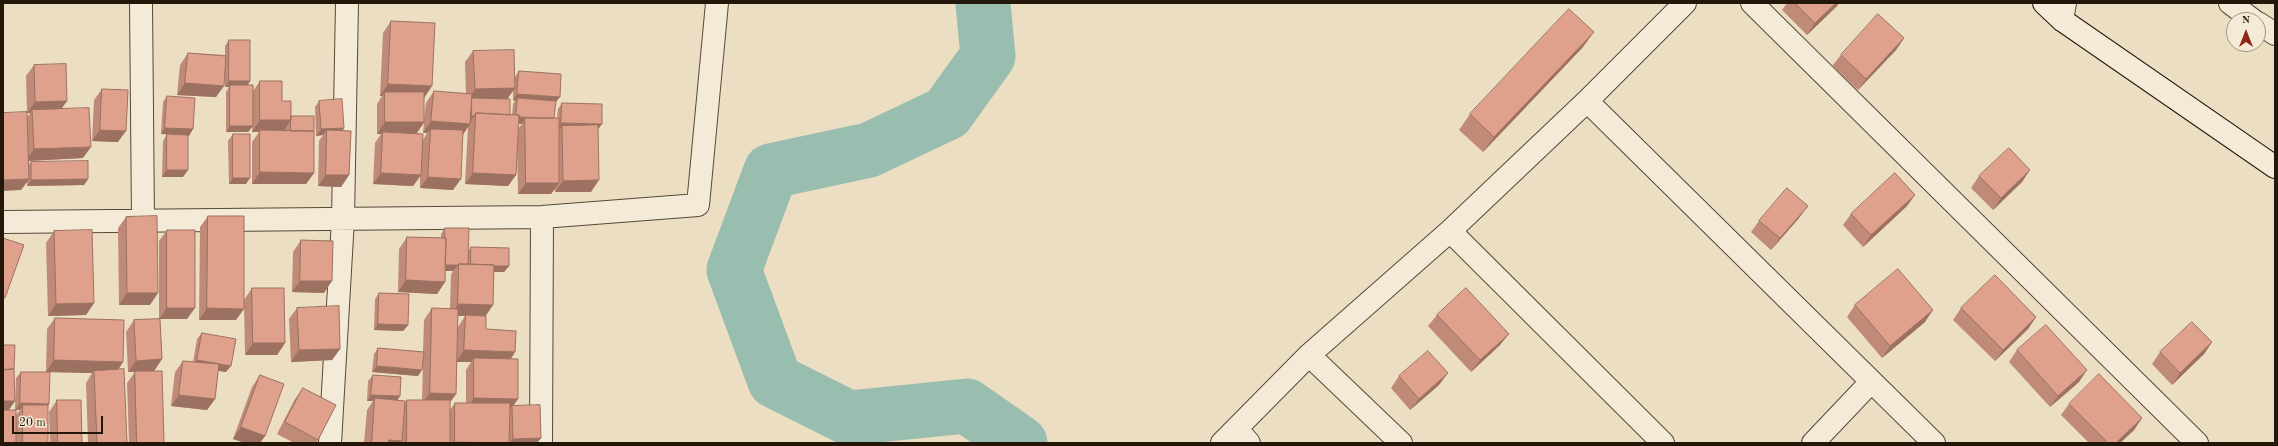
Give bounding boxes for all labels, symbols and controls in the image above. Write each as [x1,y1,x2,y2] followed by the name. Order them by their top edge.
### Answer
[2226,12,2266,52] north arrow
[2242,15,2250,26] text: N
[14,408,105,434] scale bar
[19,417,46,429] text: 20 m

